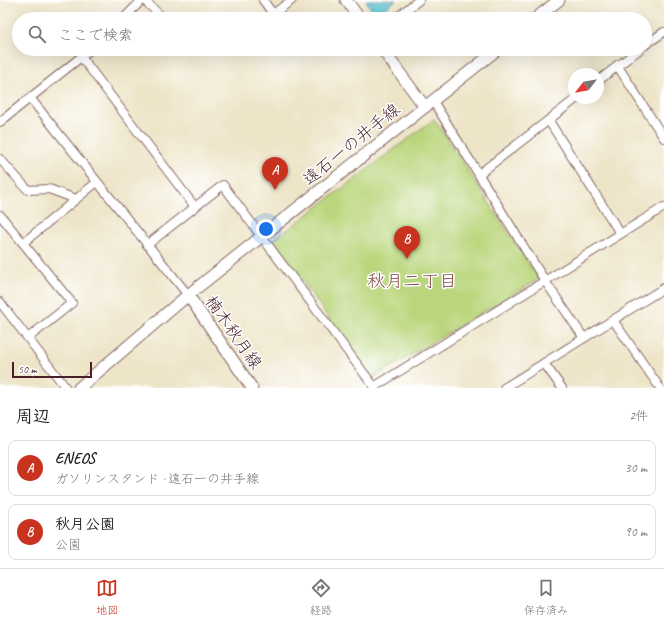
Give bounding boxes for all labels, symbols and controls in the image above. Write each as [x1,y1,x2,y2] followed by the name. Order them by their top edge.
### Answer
[12,12,652,56] search box
[26,23,48,45] icon: search
[58,26,133,45] text: ここで検索
[568,68,604,104] north arrow
[298,99,404,190] street label: 遠石一の井手線
[262,157,288,190] pin: A
[256,219,276,239] your location
[394,226,420,259] pin: B
[367,270,457,292] district label: 秋月二丁目
[201,291,267,373] street label: 楠木秋月線
[12,360,92,379] scale bar
[18,362,37,376] text: 50 m
[16,406,50,427] text: 周辺
[629,408,648,424] text: 2件
[55,449,95,468] text: ENEOS
[27,460,33,476] text: A
[625,460,647,476] text: 30 m
[55,471,259,487] text: ガソリンスタンド · 遠石一の井手線
[55,515,115,534] text: 秋月公園
[27,524,33,540] text: B
[625,524,647,540] text: 90 m
[55,537,81,553] text: 公園
[96,577,118,617] tab: 地図
[310,577,332,617] tab: 経路
[524,577,568,617] tab: 保存済み

